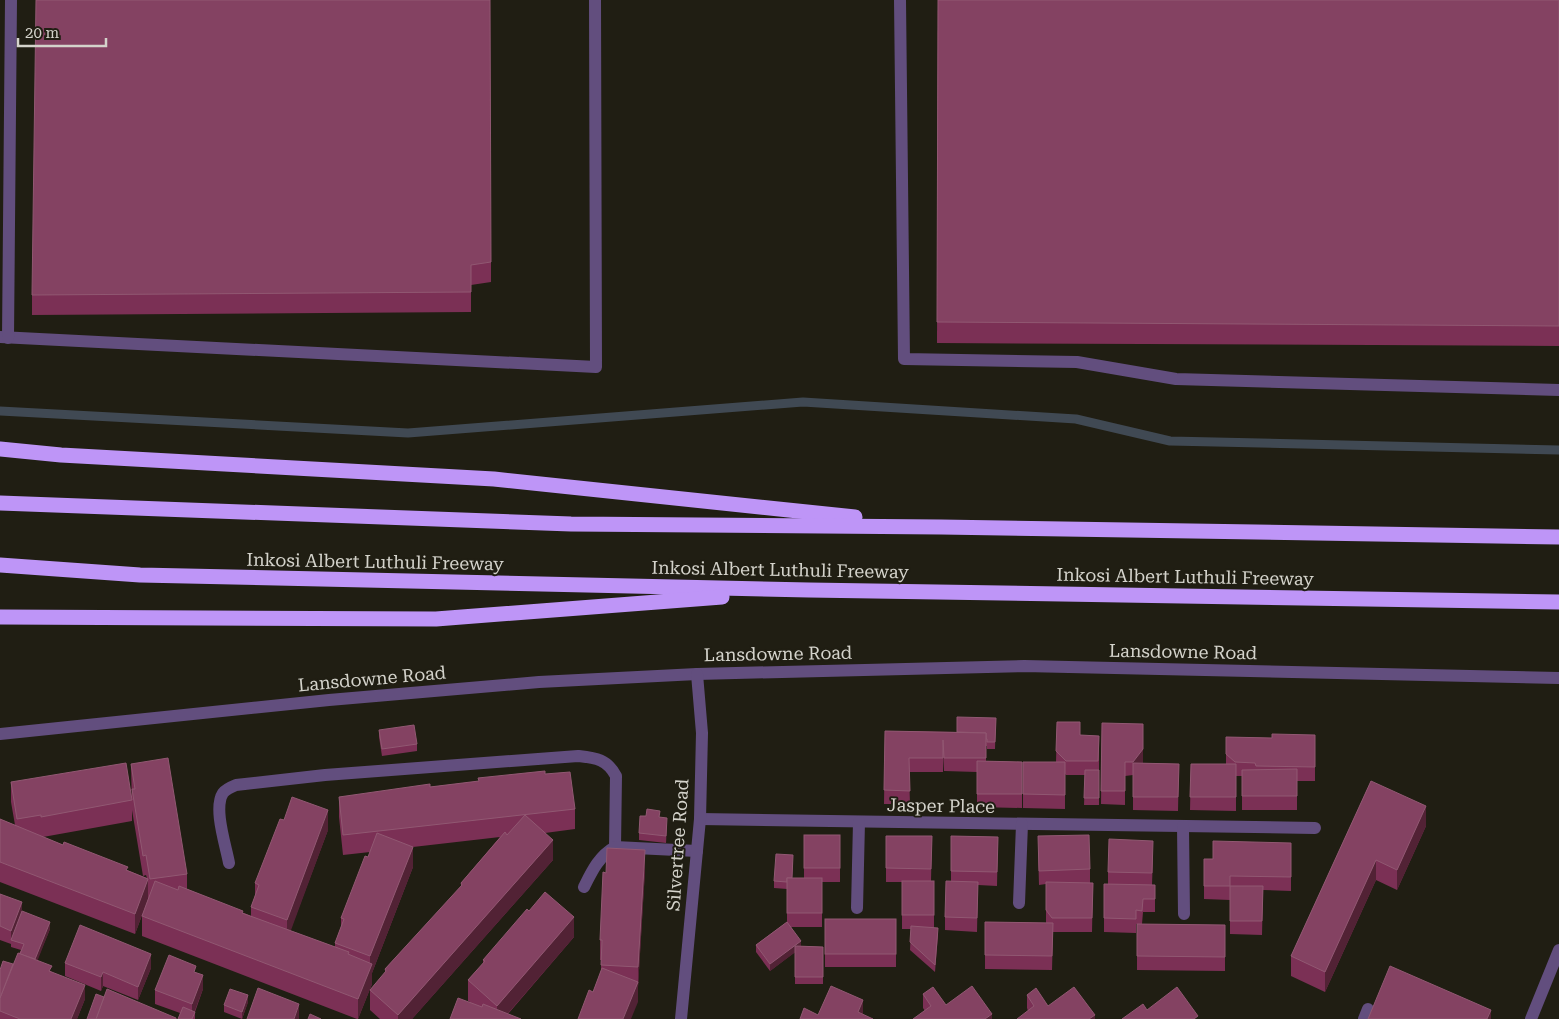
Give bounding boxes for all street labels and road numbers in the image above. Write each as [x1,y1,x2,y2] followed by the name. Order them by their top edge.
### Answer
[246,549,504,574] street label: Inkosi Albert Luthuli Freeway
[651,557,909,582] street label: Inkosi Albert Luthuli Freeway
[1056,564,1314,589] street label: Inkosi Albert Luthuli Freeway
[1109,640,1258,663] street label: Lansdowne Road
[704,642,853,665] street label: Lansdowne Road
[297,662,447,695] street label: Lansdowne Road
[662,778,693,912] street label: Silvertree Road
[887,794,995,817] street label: Jasper Place

